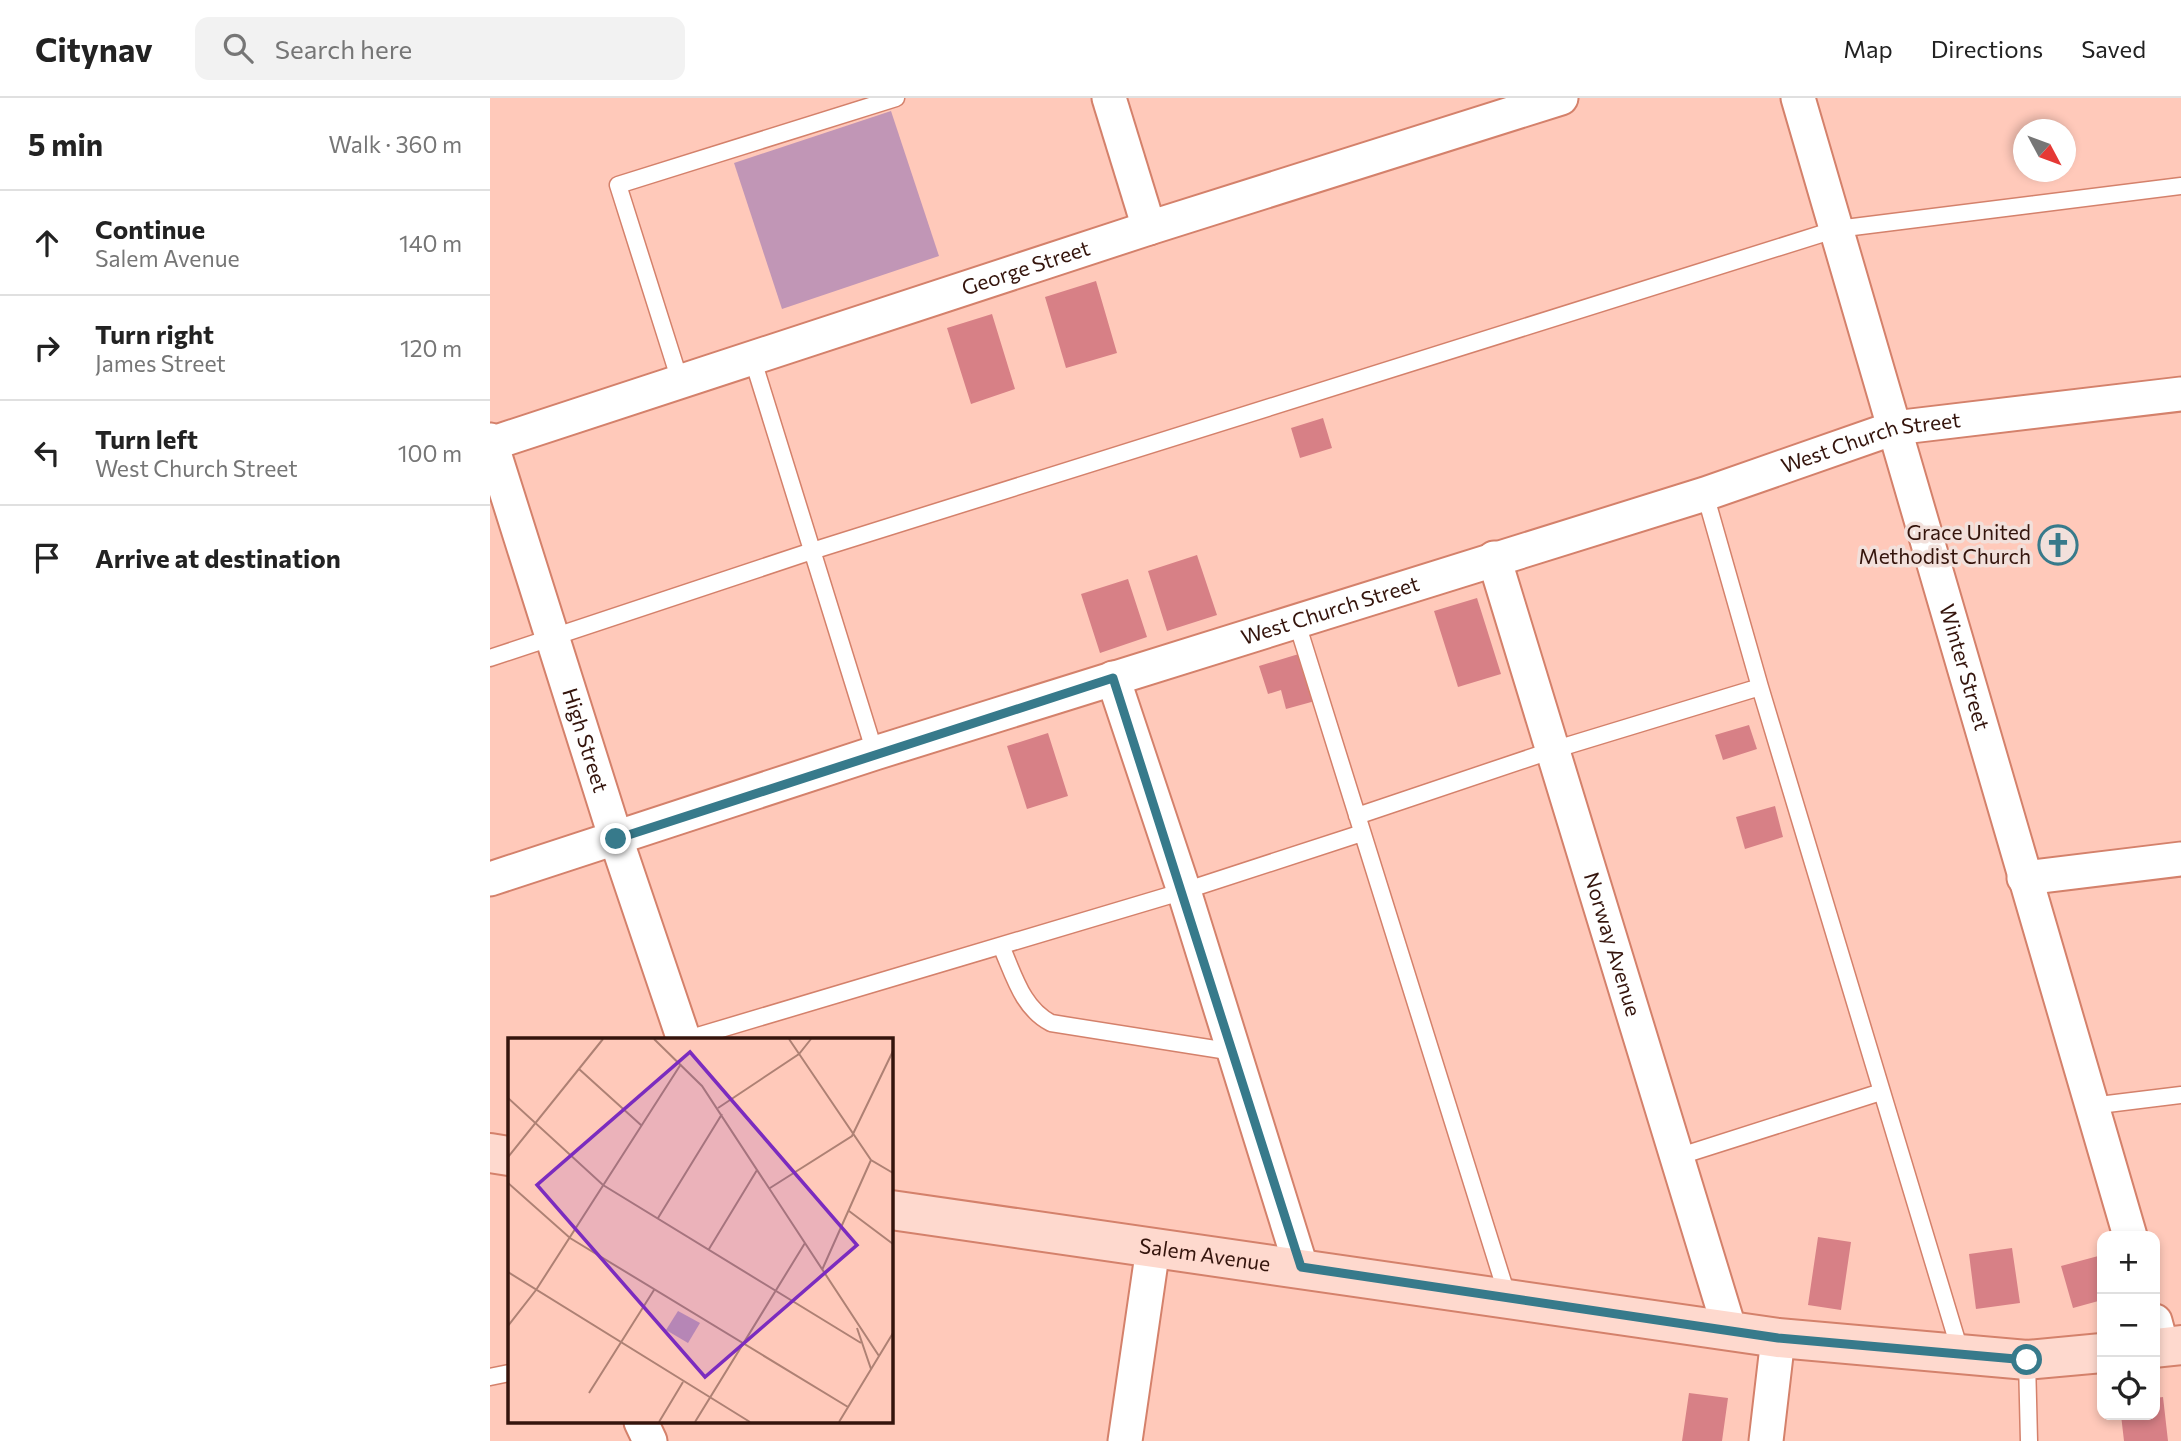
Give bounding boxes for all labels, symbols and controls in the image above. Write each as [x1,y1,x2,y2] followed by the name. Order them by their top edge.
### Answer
[195,17,685,80] search box
[35,28,153,69] text: Citynav
[219,29,257,67] icon: search
[275,33,412,64] text: Search here
[1843,34,1893,63] text: Map
[1931,34,2043,63] text: Directions
[2081,34,2146,63] text: Saved
[2013,119,2076,182] north arrow
[28,125,103,162] text: 5 min
[329,130,462,158] text: Walk · 360 m
[95,213,205,244] text: Continue
[28,224,66,262] icon: ahead
[399,229,462,257] text: 140 m
[958,234,1093,300] street label: George Street
[95,244,240,272] text: Salem Avenue
[95,318,214,349] text: Turn right
[28,329,66,367] icon: right
[400,334,462,362] text: 120 m
[95,349,226,377] text: James Street
[1778,406,1962,477] street label: West Church Street
[95,423,198,454] text: Turn left
[28,434,66,472] icon: left
[398,439,462,467] text: 100 m
[95,454,298,482] text: West Church Street
[1859,519,2031,568] place label: Grace United Methodist Church
[2037,524,2079,566] church icon: Grace United Methodist Church
[28,539,66,577] icon: arrive
[95,542,341,573] text: Arrive at destination
[1238,570,1422,649] street label: West Church Street
[1935,601,1996,733] street label: Winter Street
[558,685,614,795] street label: High Street
[600,823,631,854] route end
[1580,869,1647,1019] street label: Norway Avenue
[508,1038,892,1424] inset map
[2097,1231,2160,1420] map controls
[2097,1231,2160,1294] button: +
[1138,1232,1272,1276] street label: Salem Avenue
[2097,1294,2160,1357] button: −
[2011,1344,2042,1375] route start
[2097,1357,2160,1420] button: locate

